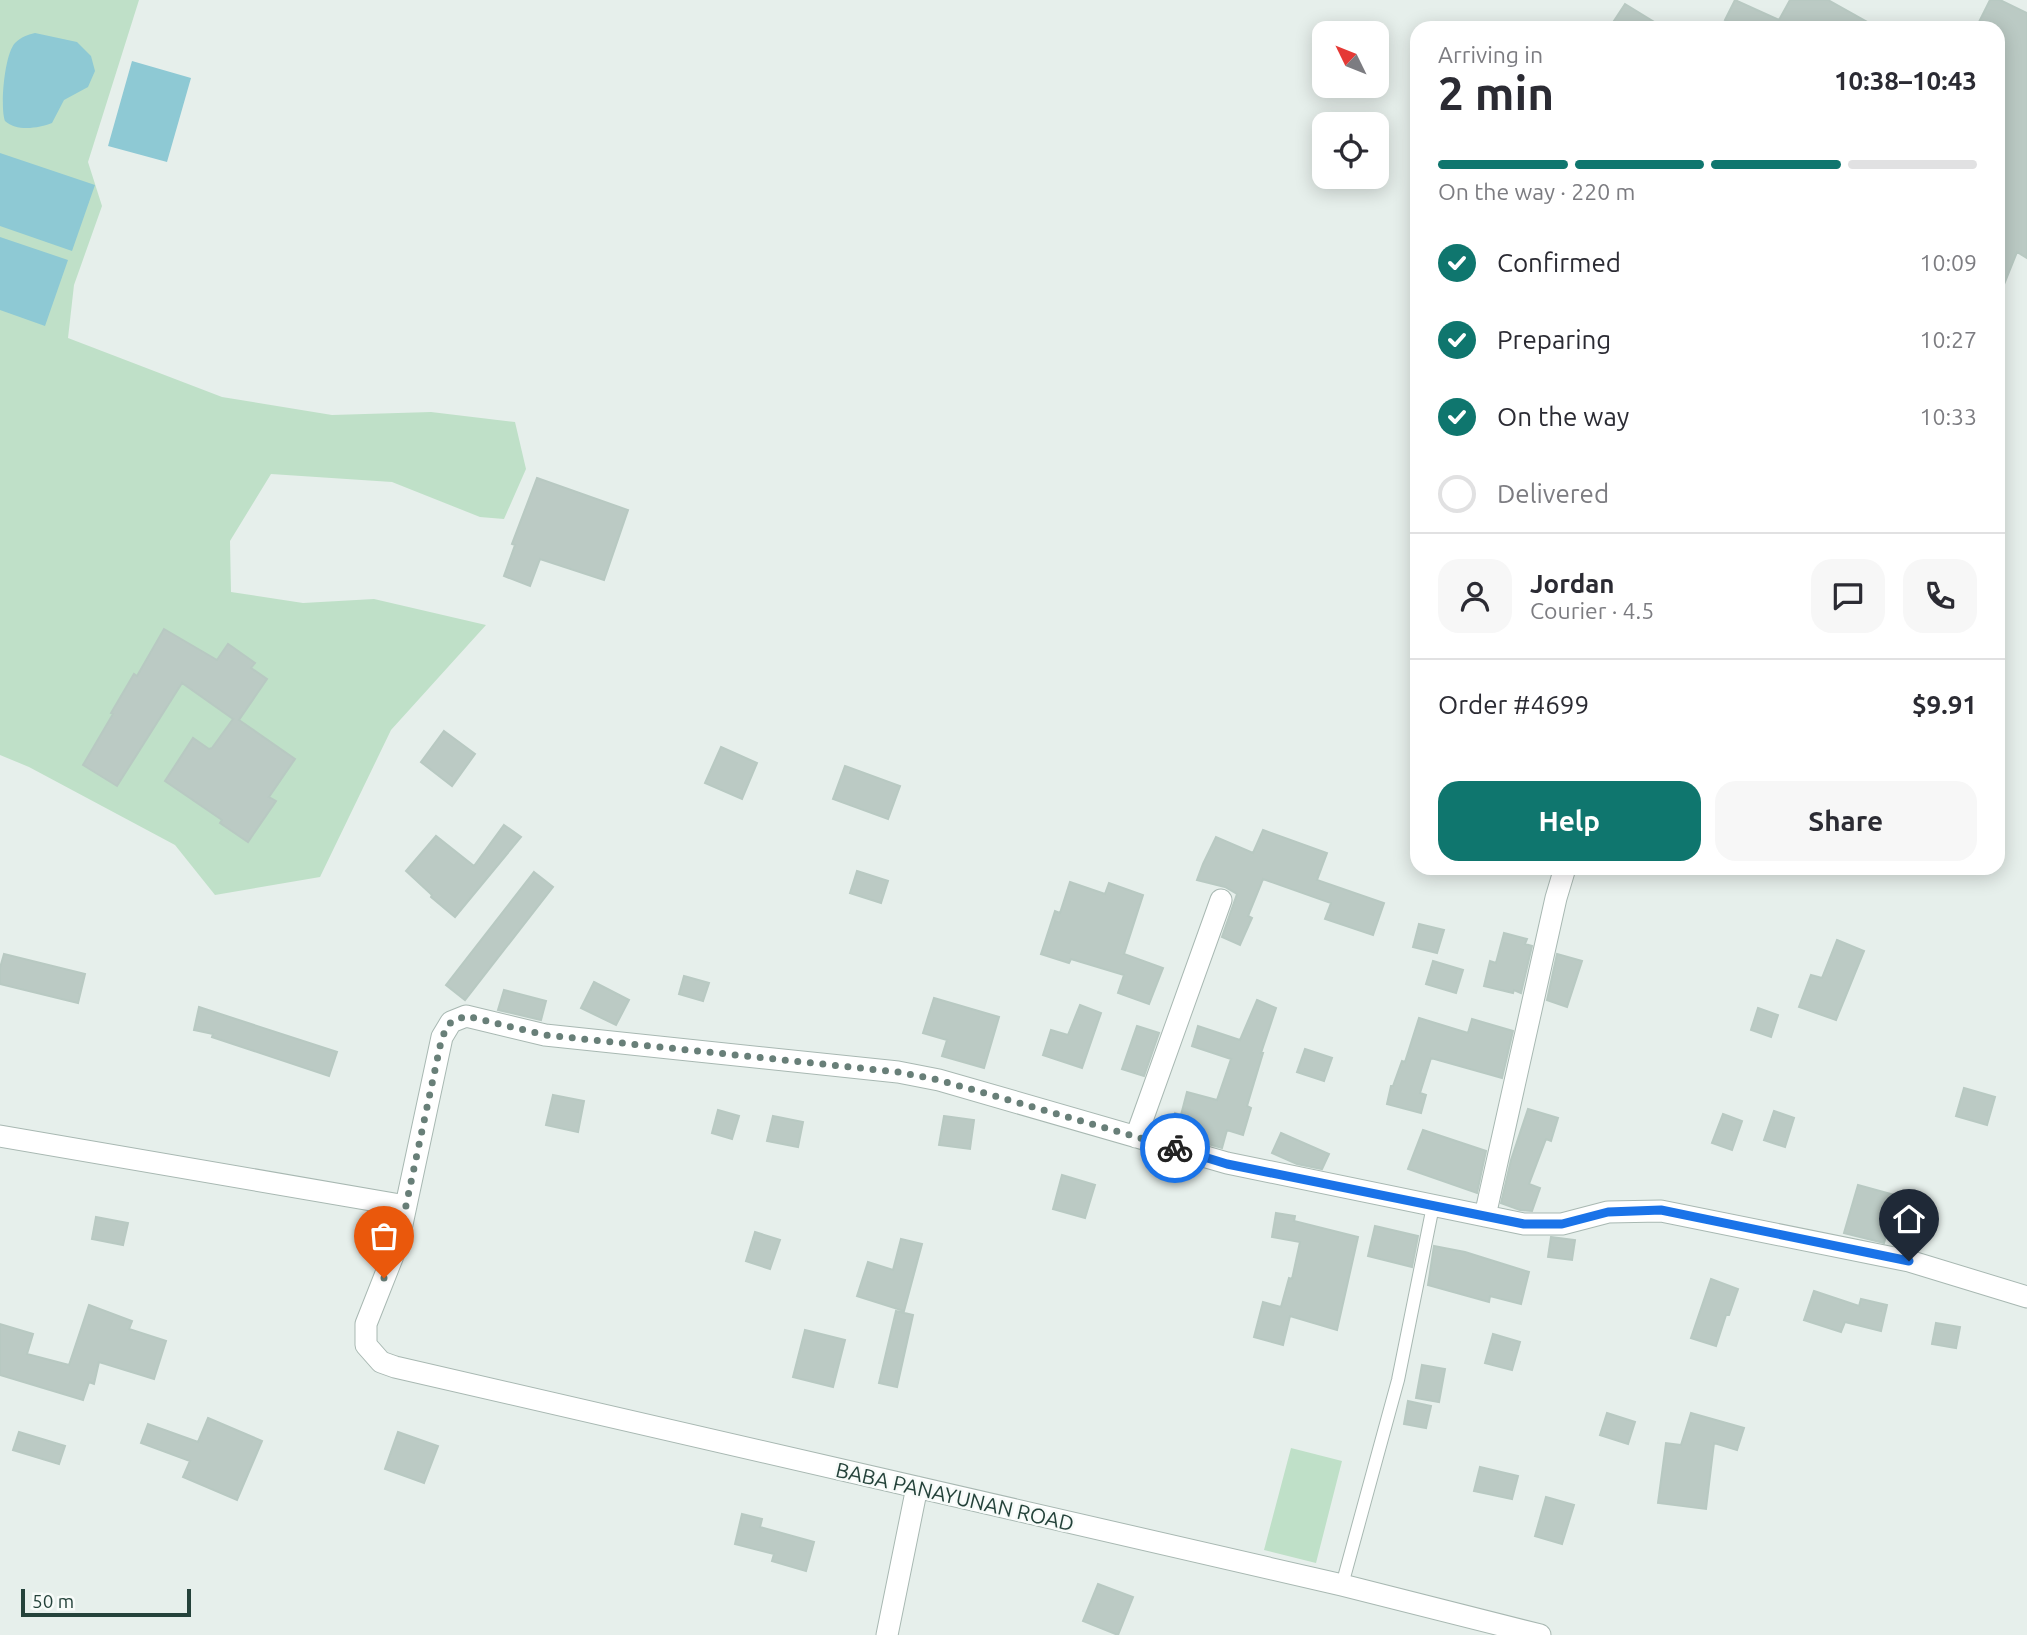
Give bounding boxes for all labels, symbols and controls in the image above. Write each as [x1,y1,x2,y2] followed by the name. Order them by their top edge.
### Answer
[1312,21,1390,98] north arrow
[1312,21,1389,189] map controls
[1438,42,1543,67] text: Arriving in
[1834,66,1977,95] text: 10:38–10:43
[1438,67,1554,119] text: 2 min
[1312,112,1389,189] button: locate
[1438,179,1635,204] text: On the way · 220 m
[1438,244,1476,282] icon: check
[1497,248,1621,277] text: Confirmed
[1919,250,1977,275] text: 10:09
[1438,321,1476,359] icon: check
[1497,325,1611,354] text: Preparing
[1919,327,1977,352] text: 10:27
[1438,398,1476,436] icon: check
[1497,402,1629,431] text: On the way
[1919,404,1977,429] text: 10:33
[1497,479,1609,508] text: Delivered
[1438,559,1512,633] button: person
[1811,559,1885,633] button: chat
[1903,559,1977,633] button: phone
[1530,569,1615,598] text: Jordan
[1530,598,1654,623] text: Courier · 4.5
[1438,690,1589,719] text: Order #4699
[1912,690,1977,719] text: $9.91
[1438,781,1701,861] button: Help
[1715,781,1977,861] button: Share
[1140,1113,1210,1183] courier
[1156,1129,1194,1167] icon: bike
[1879,1189,1939,1261] pin
[1890,1200,1928,1238] icon: home
[354,1206,414,1278] pin
[365,1217,403,1255] icon: bag
[834,1457,1076,1535] street label: BABA PANAYUNAN ROAD
[21,1586,191,1618] scale bar
[32,1590,74,1612] text: 50 m

